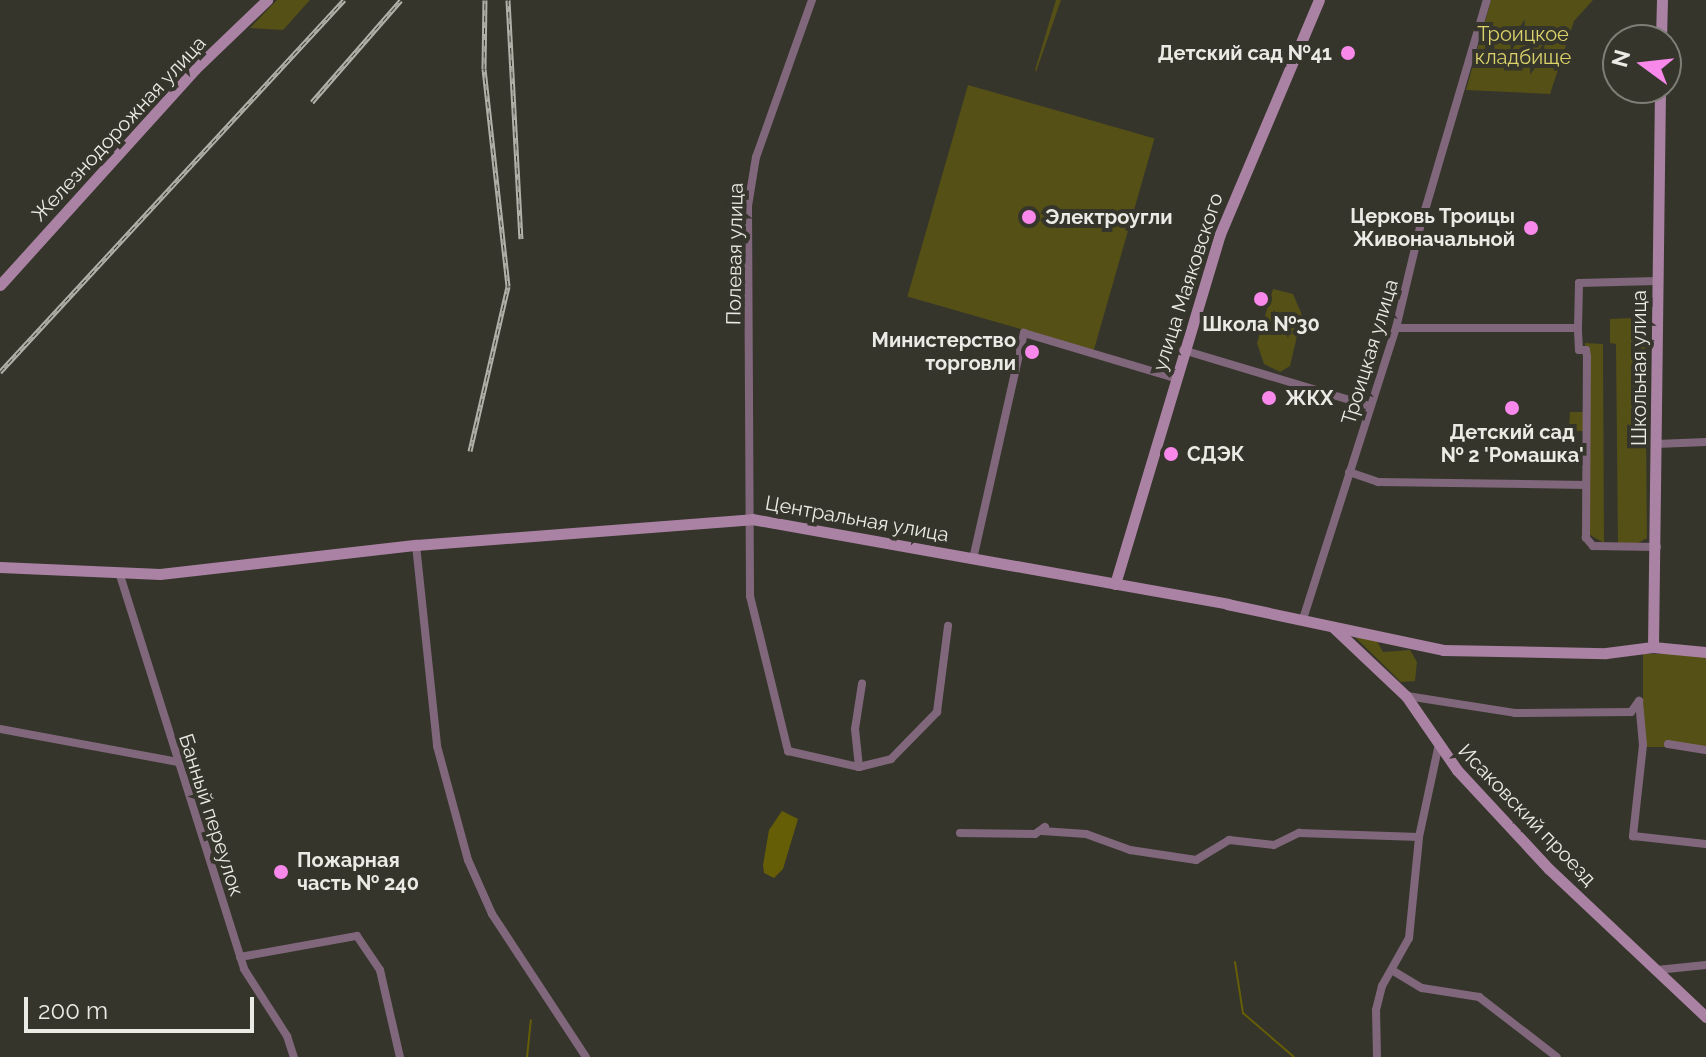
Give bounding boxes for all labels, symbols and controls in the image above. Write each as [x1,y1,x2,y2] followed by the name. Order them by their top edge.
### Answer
[1475,23,1571,70] park label: Троицкое кладбище
[1602,24,1682,104] north arrow
[27,31,211,227] street label: Железнодорожная улица
[1158,41,1332,65] place label: Детский сад №41
[1339,44,1357,62] marker: Детский сад №41
[1606,47,1635,70] text: N
[722,182,748,326] street label: Полевая улица
[1148,190,1228,374] street label: улица Маяковского
[1350,204,1515,251] place label: Церковь Троицы Живоначальной
[1045,205,1173,229] place label: Электроугли
[1020,208,1038,226] marker: Электроугли
[1522,219,1540,237] marker: Церковь Троицы Живоначальной
[1336,276,1404,428] street label: Троицкая улица
[1252,290,1270,308] marker: Школа №30
[1627,290,1651,446] street label: Школьная улица
[1202,312,1320,336] place label: Школа №30
[872,328,1016,375] place label: Министерство торговли
[1023,343,1041,361] marker: Министерство торговли
[1285,386,1333,410] place label: ЖКХ
[1260,389,1278,407] marker: ЖКХ
[1503,399,1521,417] marker: Детский сад № 2 'Ромашка'
[1440,420,1584,467] place label: Детский сад № 2 'Ромашка'
[1187,442,1244,466] place label: СДЭК
[1162,445,1180,463] marker: СДЭК
[763,491,951,547] street label: Центральная улица
[173,731,249,899] street label: Банный переулок
[1453,739,1601,891] street label: Исаковский проезд
[297,848,419,895] place label: Пожарная часть № 240
[272,863,290,881] marker: Пожарная часть № 240
[28,981,258,1031] scale bar
[38,996,108,1025] text: 200 m

